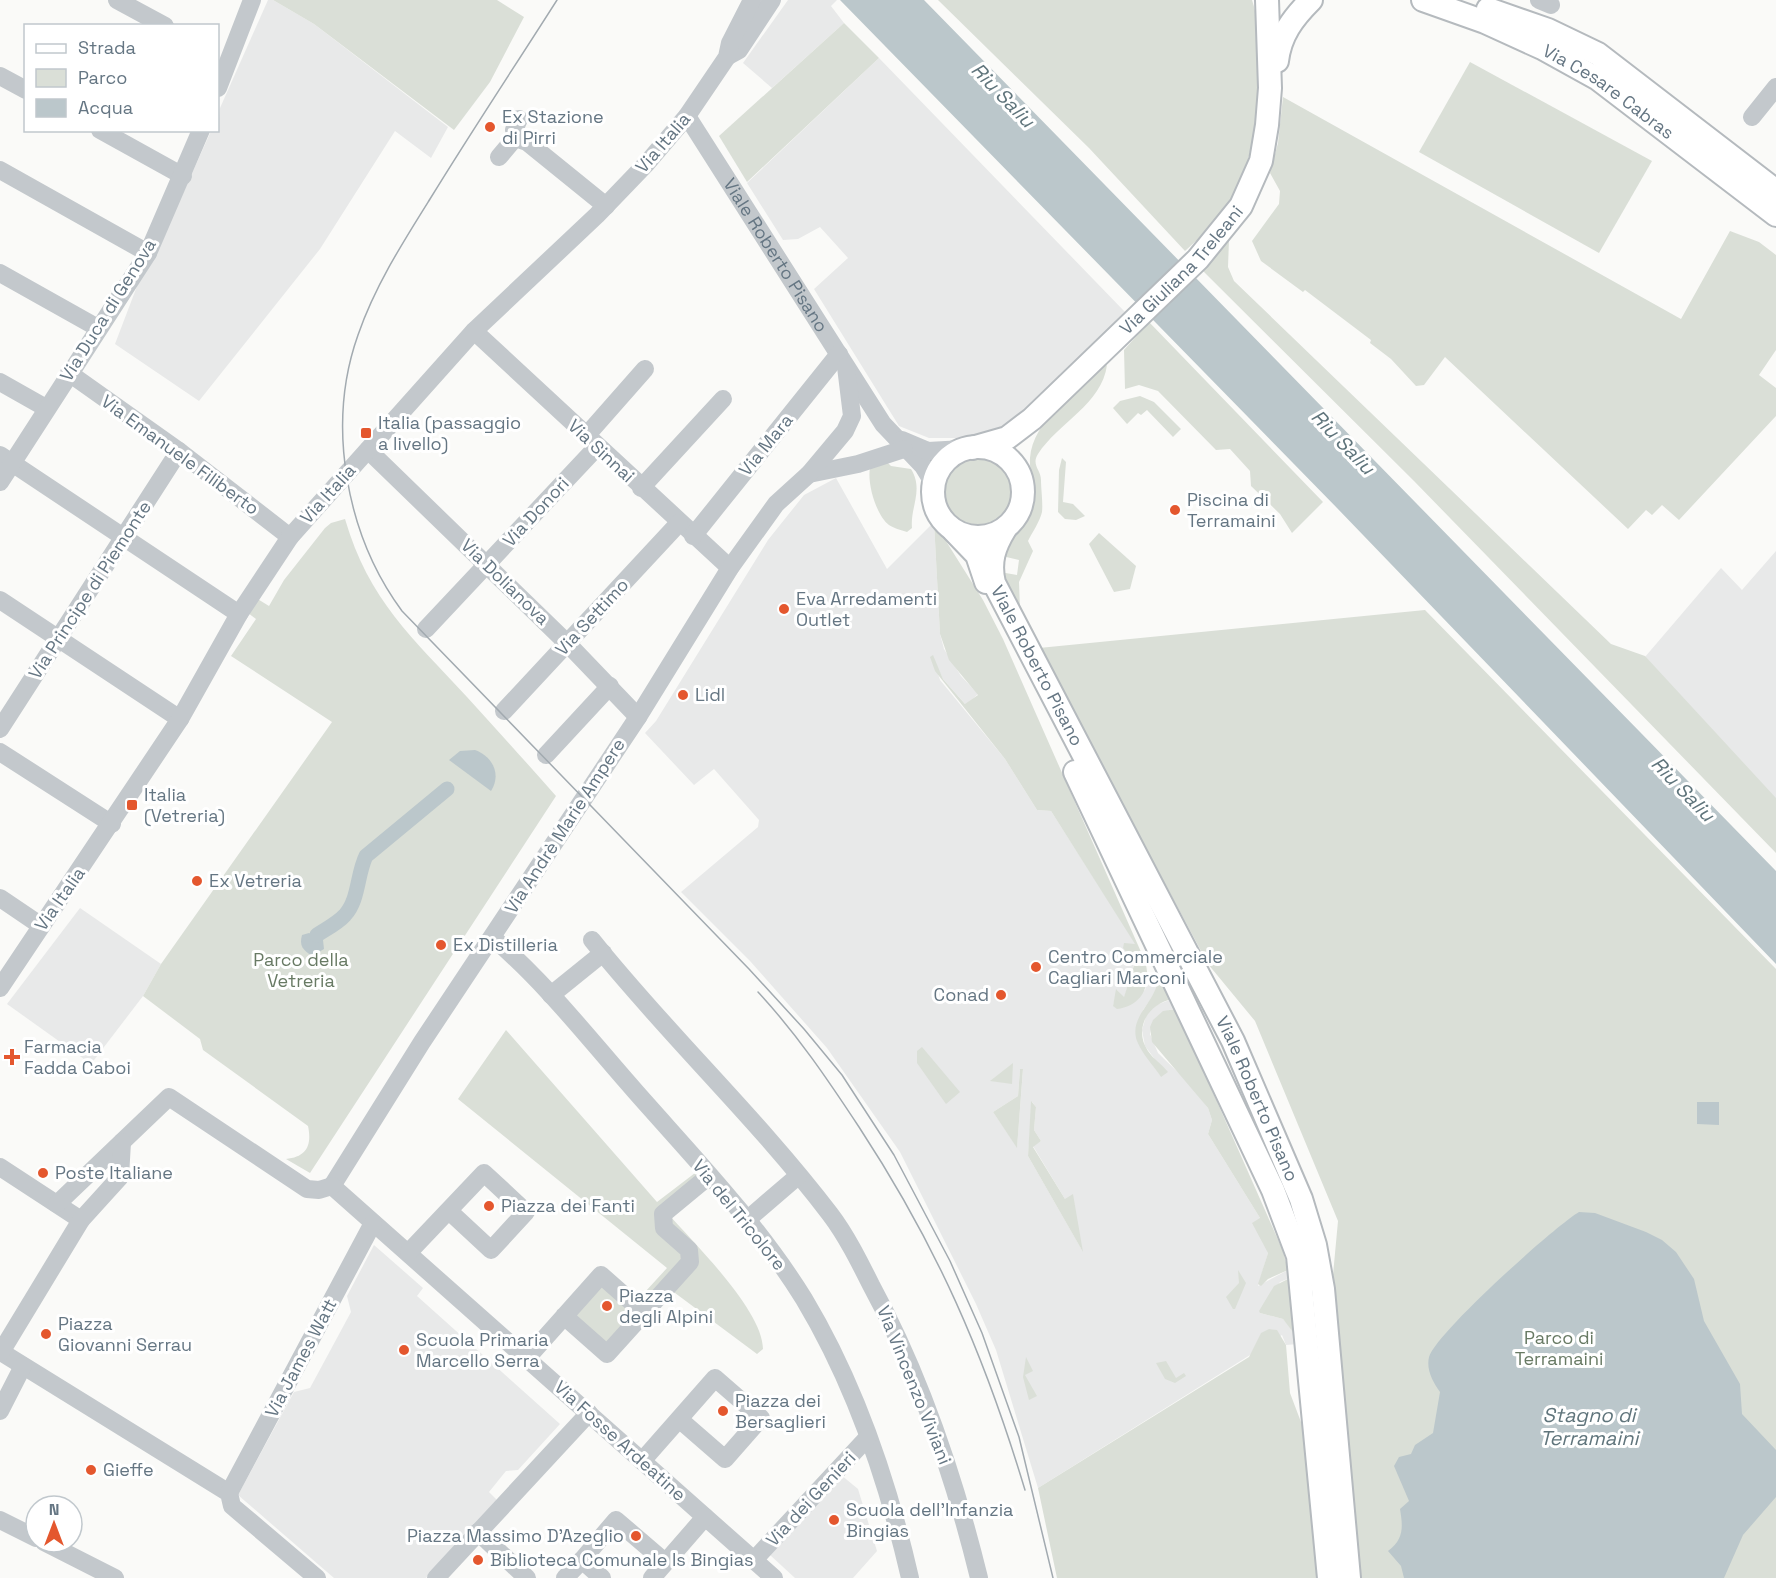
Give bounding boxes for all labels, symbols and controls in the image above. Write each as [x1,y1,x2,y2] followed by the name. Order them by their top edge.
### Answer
[24,24,219,132] legend
[78,36,136,59] text: Strada
[1539,39,1679,144] street label: Via Cesare Cabras
[966,57,1042,134] water label: Riu Saliu
[78,66,127,89] text: Parco
[78,96,133,119] text: Acqua
[502,105,604,149] place label: Ex Stazione di Pirri
[630,108,695,178] street label: Via Italia
[483,120,497,134] marker: Ex Stazione di Pirri
[718,174,834,336] street label: Viale Roberto Pisano
[1115,200,1248,339] street label: Via Giuliana Treleani
[54,234,161,385] street label: Via Duca di Genova
[97,390,264,520] street label: Via Emanuele Filiberto
[1306,404,1382,481] water label: Riu Saliu
[734,409,798,480] street label: Via Mara
[378,411,521,455] place label: Italia (passaggio a livello)
[563,414,639,487] street label: Via Sinnai
[359,426,373,440] marker: Italia (passaggio a livello)
[295,459,360,528] street label: Via Italia
[498,472,574,551] street label: Via Donori
[1187,488,1276,532] place label: Piscina di Terramaini
[23,496,156,683] street label: Via Principe di Piemonte
[1168,503,1182,517] marker: Piscina di Terramaini
[456,534,554,630] street label: Via Dolianova
[550,573,633,660] street label: Via Settimo
[986,581,1089,750] street label: Viale Roberto Pisano
[796,587,937,631] place label: Eva Arredamenti Outlet
[777,602,791,616] marker: Eva Arredamenti Outlet
[695,683,725,706] place label: Lidl
[676,688,690,702] marker: Lidl
[499,734,630,918] street label: Via Andrè Marie Ampere
[1646,751,1722,828] water label: Riu Saliu
[144,783,225,827] place label: Italia (Vetreria)
[125,798,139,812] marker: Italia (Vetreria)
[29,862,90,935] street label: Via Italia
[209,869,302,892] place label: Ex Vetreria
[190,874,204,888] marker: Ex Vetreria
[453,933,558,956] place label: Ex Distilleria
[434,938,448,952] marker: Ex Distilleria
[1048,945,1223,989] place label: Centro Commerciale Cagliari Marconi
[253,948,349,992] park label: Parco della Vetreria
[1029,960,1043,974] marker: Centro Commerciale Cagliari Marconi
[934,983,989,1006] place label: Conad
[994,988,1008,1002] marker: Conad
[1211,1012,1304,1185] street label: Viale Roberto Pisano
[24,1035,131,1079] place label: Farmacia Fadda Caboi
[5,1050,19,1064] marker: Farmacia Fadda Caboi
[688,1154,791,1275] street label: Via del Tricolore
[55,1161,173,1184] place label: Poste Italiane
[36,1166,50,1180] marker: Poste Italiane
[501,1194,635,1217] place label: Piazza dei Fanti
[482,1199,496,1213] marker: Piazza dei Fanti
[619,1284,713,1328] place label: Piazza degli Alpini
[260,1294,342,1421] street label: Via James Watt
[600,1299,614,1313] marker: Piazza degli Alpini
[872,1302,957,1468] street label: Via Vincenzo Viviani
[58,1312,192,1356] place label: Piazza Giovanni Serrau
[1515,1326,1603,1370] park label: Parco di Terramaini
[39,1327,53,1341] marker: Piazza Giovanni Serrau
[416,1328,549,1372] place label: Scuola Primaria Marcello Serra
[397,1343,411,1357] marker: Scuola Primaria Marcello Serra
[550,1375,691,1506] street label: Via Fosse Ardeatine
[735,1389,826,1433] place label: Piazza dei Bersaglieri
[1540,1402,1640,1451] water label: Stagno di Terramaini
[716,1404,730,1418] marker: Piazza dei Bersaglieri
[761,1446,861,1551] street label: Via dei Genieri
[103,1458,154,1481] place label: Gieffe
[84,1463,98,1477] marker: Gieffe
[24,1494,84,1554] north arrow
[846,1498,1013,1542] place label: Scuola dell'Infanzia Bingias
[49,1499,59,1520] text: N
[827,1513,841,1527] marker: Scuola dell'Infanzia Bingias
[407,1524,624,1547] place label: Piazza Massimo D'Azeglio
[629,1529,643,1543] marker: Piazza Massimo D'Azeglio
[490,1548,754,1571] place label: Biblioteca Comunale Is Bingias
[471,1553,485,1567] marker: Biblioteca Comunale Is Bingias

